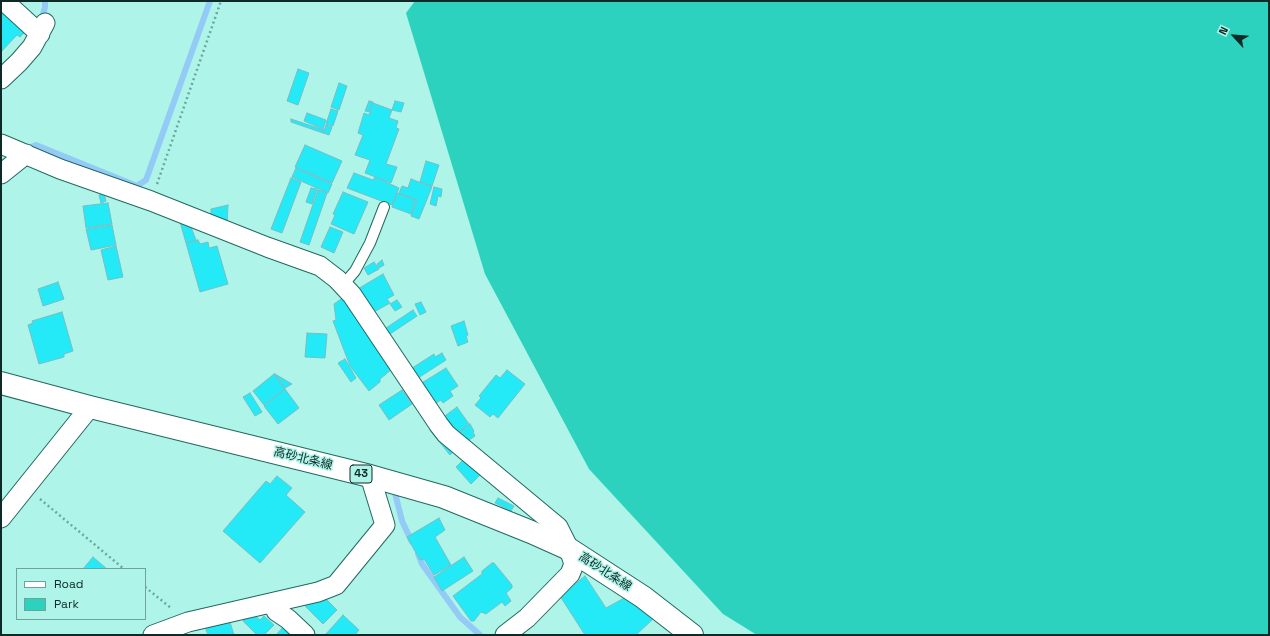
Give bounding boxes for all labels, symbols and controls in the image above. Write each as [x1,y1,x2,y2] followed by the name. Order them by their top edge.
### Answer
[1214,16,1254,56] north arrow
[1215,24,1231,37] text: N
[272,445,334,473] street label: 高砂北条線
[350,465,372,483] road number: 43
[576,550,634,594] street label: 高砂北条線
[16,568,146,620] legend
[54,576,83,592] text: Road
[54,596,79,612] text: Park

